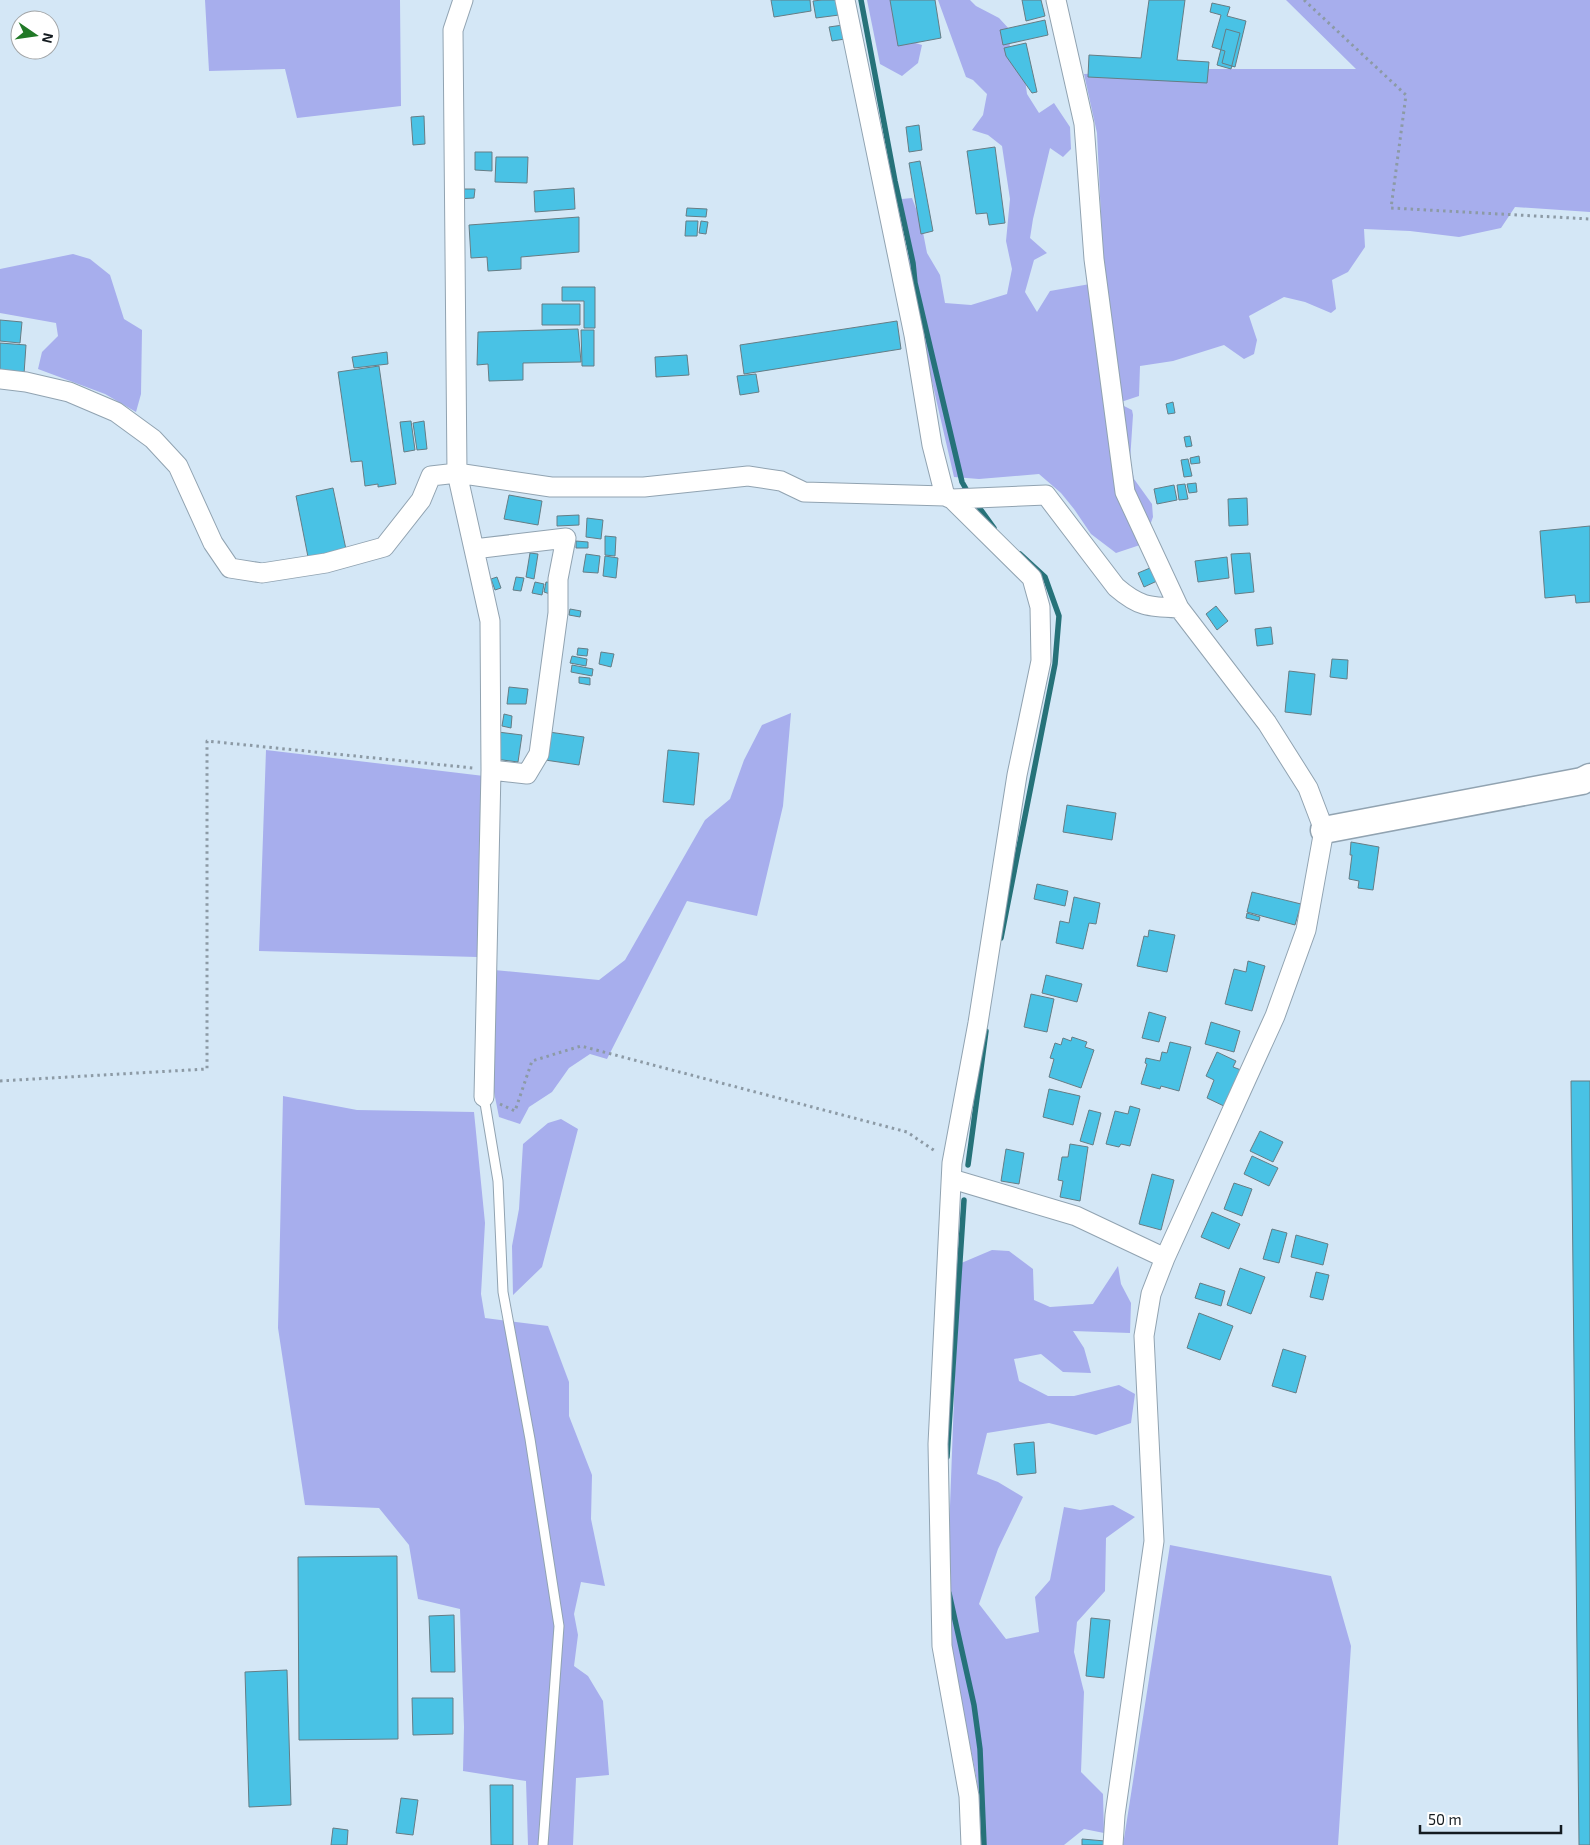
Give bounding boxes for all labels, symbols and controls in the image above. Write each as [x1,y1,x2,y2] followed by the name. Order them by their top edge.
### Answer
[10,10,60,60] north arrow
[39,31,58,45] text: N
[1420,1802,1561,1834] scale bar
[1428,1810,1462,1828] text: 50 m

